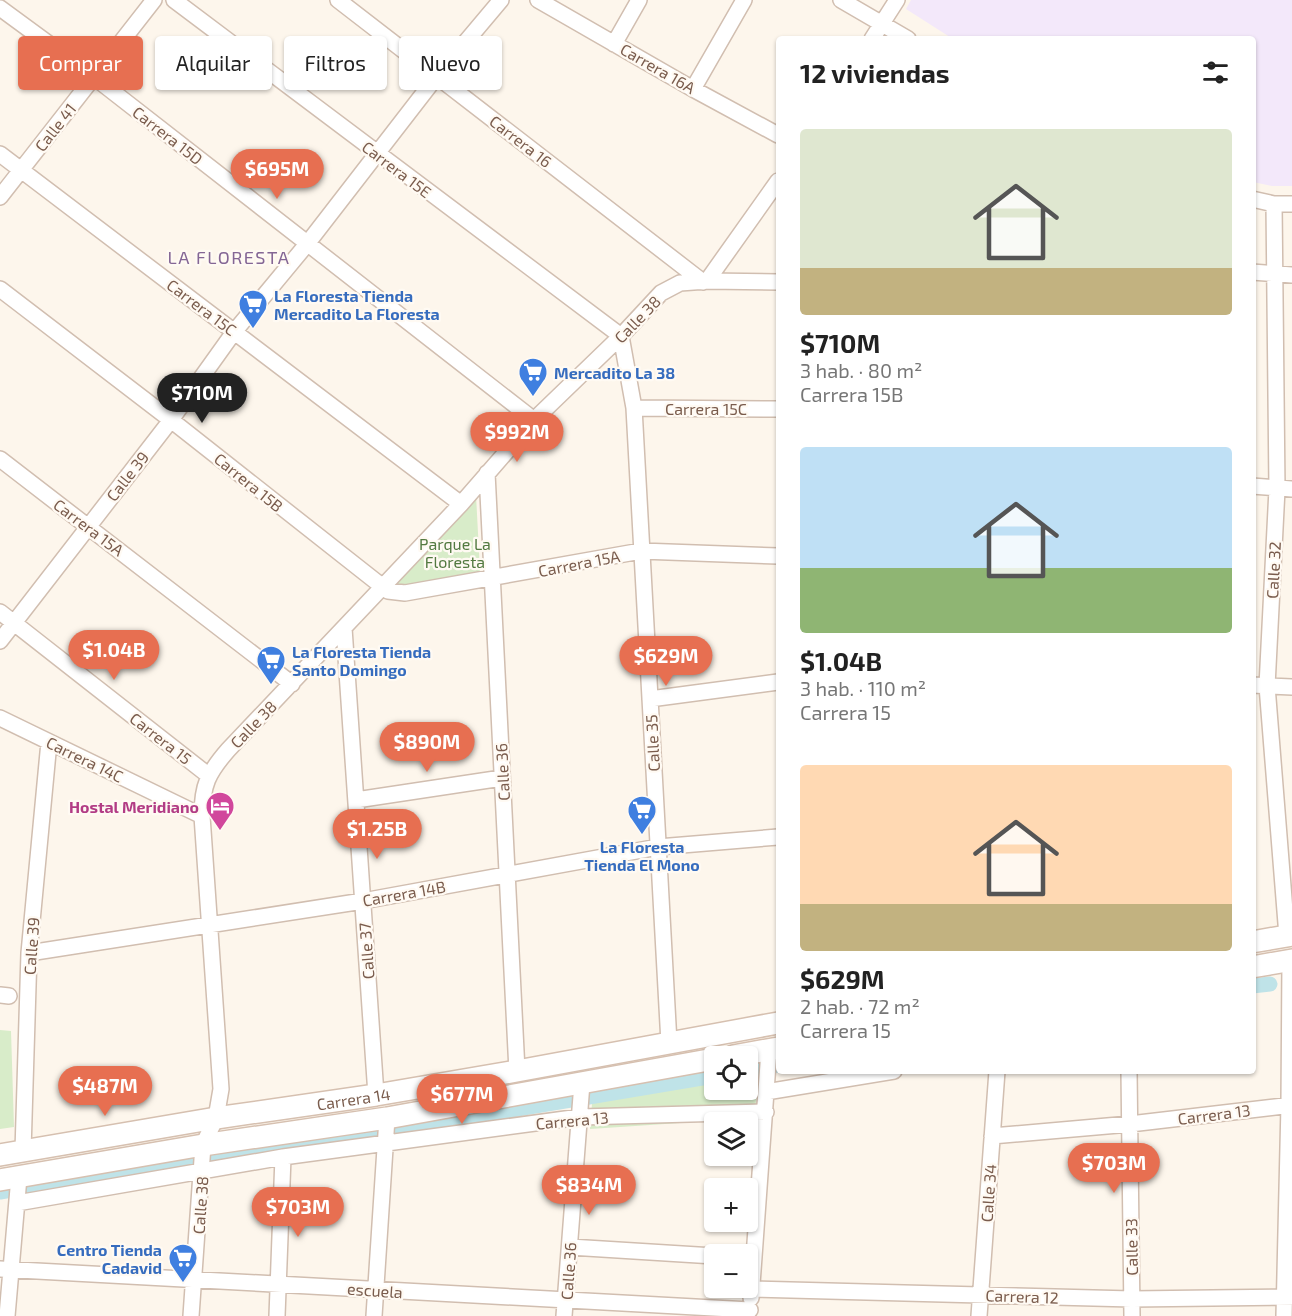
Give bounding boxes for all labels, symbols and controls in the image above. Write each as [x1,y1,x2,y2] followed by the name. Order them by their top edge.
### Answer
[18,36,143,90] chip: Comprar
[155,36,272,90] chip: Alquilar
[284,36,387,90] chip: Filtros
[399,36,502,90] chip: Nuevo
[617,39,699,97] street label: Carrera 16A
[1199,56,1232,89] icon: filters
[800,57,950,88] text: 12 viviendas
[30,99,80,155] street label: Calle 41
[129,102,207,168] street label: Carrera 15D
[486,111,556,171] street label: Carrera 16
[359,137,435,201] street label: Carrera 15E
[235,149,319,200] pin: $695M
[245,156,309,180] text: $695M
[962,168,1070,276] icon: home
[167,246,291,268] district label: LA FLORESTA
[164,275,240,339] street label: Carrera 15C
[274,286,440,323] place label: La Floresta Tienda Mercadito La Floresta
[237,288,269,330] supermarket icon: La Floresta Tienda Mercadito La Floresta
[610,291,664,347] street label: Calle 38
[800,327,880,358] text: $710M
[517,356,549,398] supermarket icon: Mercadito La 38
[800,358,922,382] text: 3 hab. · 80 m²
[554,363,675,382] place label: Mercadito La 38
[160,373,244,424] pin: $710M
[171,380,233,404] text: $710M
[800,382,903,406] text: Carrera 15B
[665,399,747,418] street label: Carrera 15C
[475,412,559,463] pin: $992M
[484,419,550,443] text: $992M
[102,447,152,505] street label: Calle 39
[211,449,287,515] street label: Carrera 15B
[962,486,1070,594] icon: home
[50,494,128,560] street label: Carrera 15A
[419,534,491,571] park label: Parque La Floresta
[1262,541,1284,599] street label: Calle 32
[537,546,621,580] street label: Carrera 15A
[65,630,163,681] pin: $1.04B
[624,636,708,687] pin: $629M
[82,637,146,661] text: $1.04B
[292,642,431,679] place label: La Floresta Tienda Santo Domingo
[633,643,699,667] text: $629M
[255,644,287,686] supermarket icon: La Floresta Tienda Santo Domingo
[800,645,882,676] text: $1.04B
[800,676,926,700] text: 3 hab. · 110 m²
[226,696,280,752] street label: Calle 38
[800,700,891,724] text: Carrera 15
[126,708,196,768] street label: Carrera 15
[641,714,663,772] street label: Calle 35
[385,722,469,773] pin: $890M
[394,729,460,753] text: $890M
[43,732,127,786] street label: Carrera 14C
[491,743,513,801] street label: Calle 36
[204,790,236,832] hotel icon: Hostal Meridiano
[626,794,658,836] supermarket icon: La Floresta Tienda El Mono
[69,797,199,816] place label: Hostal Meridiano
[962,804,1070,912] icon: home
[328,809,426,860] pin: $1.25B
[347,816,407,840] text: $1.25B
[584,837,700,874] place label: La Floresta Tienda El Mono
[361,876,447,910] street label: Carrera 14B
[20,917,42,975] street label: Calle 39
[355,922,377,980] street label: Calle 37
[800,963,885,994] text: $629M
[800,994,920,1018] text: 2 hab. · 72 m²
[800,1018,891,1042] text: Carrera 15
[704,1046,758,1298] map controls
[704,1046,758,1100] button: locate
[63,1066,147,1117] pin: $487M
[72,1073,138,1097] text: $487M
[420,1074,504,1125] pin: $677M
[431,1081,493,1105] text: $677M
[315,1083,392,1113] street label: Carrera 14
[1177,1100,1251,1128] street label: Carrera 13
[535,1107,609,1133] street label: Carrera 13
[704,1112,758,1166] button: layers
[1072,1143,1156,1194] pin: $703M
[1082,1150,1146,1174] text: $703M
[976,1163,1000,1223] street label: Calle 34
[547,1165,631,1216] pin: $834M
[556,1172,622,1196] text: $834M
[188,1175,212,1235] street label: Calle 38
[704,1178,758,1232] button: +
[256,1187,340,1238] pin: $703M
[266,1194,330,1218] text: $703M
[1121,1218,1141,1276] street label: Calle 33
[57,1240,162,1277] place label: Centro Tienda Cadavid
[167,1242,199,1284] supermarket icon: Centro Tienda Cadavid
[557,1242,579,1300] street label: Calle 36
[704,1244,758,1298] button: −
[347,1279,403,1301] street label: escuela
[985,1285,1059,1307] street label: Carrera 12

